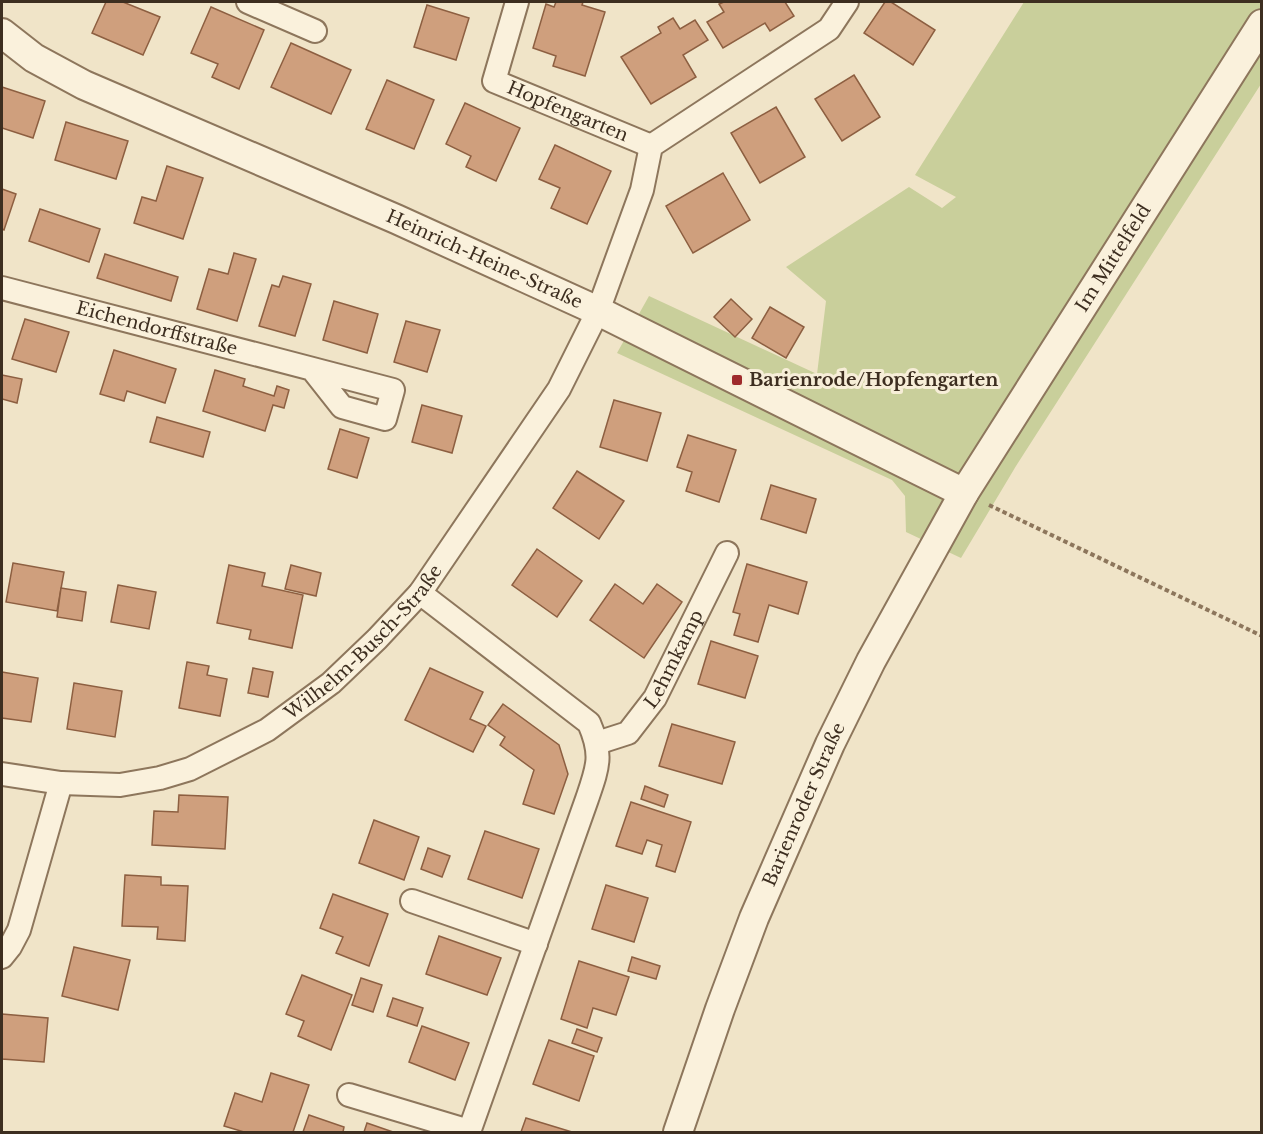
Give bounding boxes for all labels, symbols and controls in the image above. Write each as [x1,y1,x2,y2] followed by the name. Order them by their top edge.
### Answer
[504,77,631,146] street label: Hopfengarten
[1071,200,1156,316] street label: Im Mittelfeld
[383,205,586,313] street label: Heinrich-Heine-Straße
[74,297,240,360] street label: Eichendorffstraße
[749,369,998,391] place label: Barienrode/Hopfengarten
[730,373,744,387] marker: Barienrode/Hopfengarten
[279,561,447,725] street label: Wilhelm-Busch-Straße
[640,606,708,713] street label: Lehmkamp
[758,719,850,890] street label: Barienroder Straße

